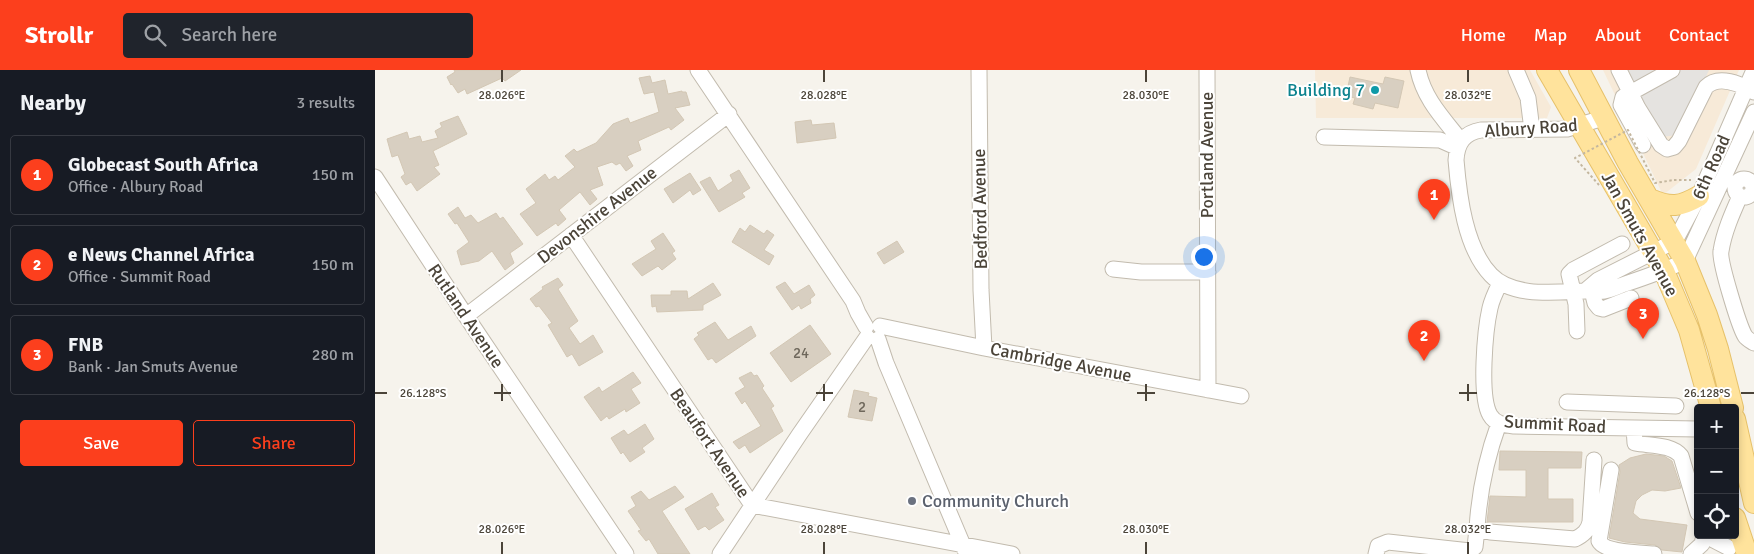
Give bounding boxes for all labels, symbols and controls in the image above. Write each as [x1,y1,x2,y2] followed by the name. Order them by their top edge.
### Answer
[123,13,473,58] search box
[25,20,93,50] text: Strollr
[141,21,169,49] icon: search
[181,23,277,47] text: Search here
[1461,24,1506,46] text: Home
[1534,24,1567,46] text: Map
[1595,24,1641,46] text: About
[1669,24,1729,46] text: Contact
[1287,79,1365,101] place label: Building 7
[1369,84,1381,96] marker: Building 7
[479,88,526,103] text: 28.026°E
[801,88,848,103] text: 28.028°E
[1123,88,1170,103] text: 28.030°E
[1445,88,1492,103] text: 28.032°E
[20,90,86,116] text: Nearby
[1196,92,1218,218] street label: Portland Avenue
[296,93,355,113] text: 3 results
[1484,114,1578,142] street label: Albury Road
[1687,131,1735,203] street label: 6th Road
[968,148,992,270] street label: Bedford Avenue
[68,153,258,177] text: Globecast South Africa
[533,161,661,269] street label: Devonshire Avenue
[33,165,41,185] text: 1
[312,165,354,185] text: 150 m
[1597,168,1683,300] street label: Jan Smuts Avenue
[68,177,203,197] text: Office · Albury Road
[1418,179,1450,220] pin: 1
[68,243,255,267] text: e News Channel Africa
[1191,244,1217,270] your location
[33,255,41,275] text: 2
[312,255,354,275] text: 150 m
[423,260,509,372] street label: Rutland Avenue
[68,267,211,287] text: Office · Summit Road
[1627,298,1659,339] pin: 3
[1408,320,1440,361] pin: 2
[68,333,103,357] text: FNB
[988,337,1134,387] street label: Cambridge Avenue
[793,344,809,362] house number: 24
[33,345,41,365] text: 3
[312,345,354,365] text: 280 m
[68,357,238,377] text: Bank · Jan Smuts Avenue
[665,384,755,502] street label: Beaufort Avenue
[400,386,447,401] text: 26.128°S
[1684,386,1731,401] text: 26.128°S
[858,398,866,416] house number: 2
[1694,404,1739,539] map controls
[1694,404,1739,449] button: +
[1503,410,1607,438] street label: Summit Road
[20,420,183,466] button: Save
[193,420,355,466] button: Share
[1694,449,1739,494] button: −
[922,490,1069,512] place label: Community Church
[1694,494,1739,539] button: locate
[906,495,918,507] marker: Community Church
[479,522,526,537] text: 28.026°E
[801,522,848,537] text: 28.028°E
[1123,522,1170,537] text: 28.030°E
[1445,522,1492,537] text: 28.032°E

